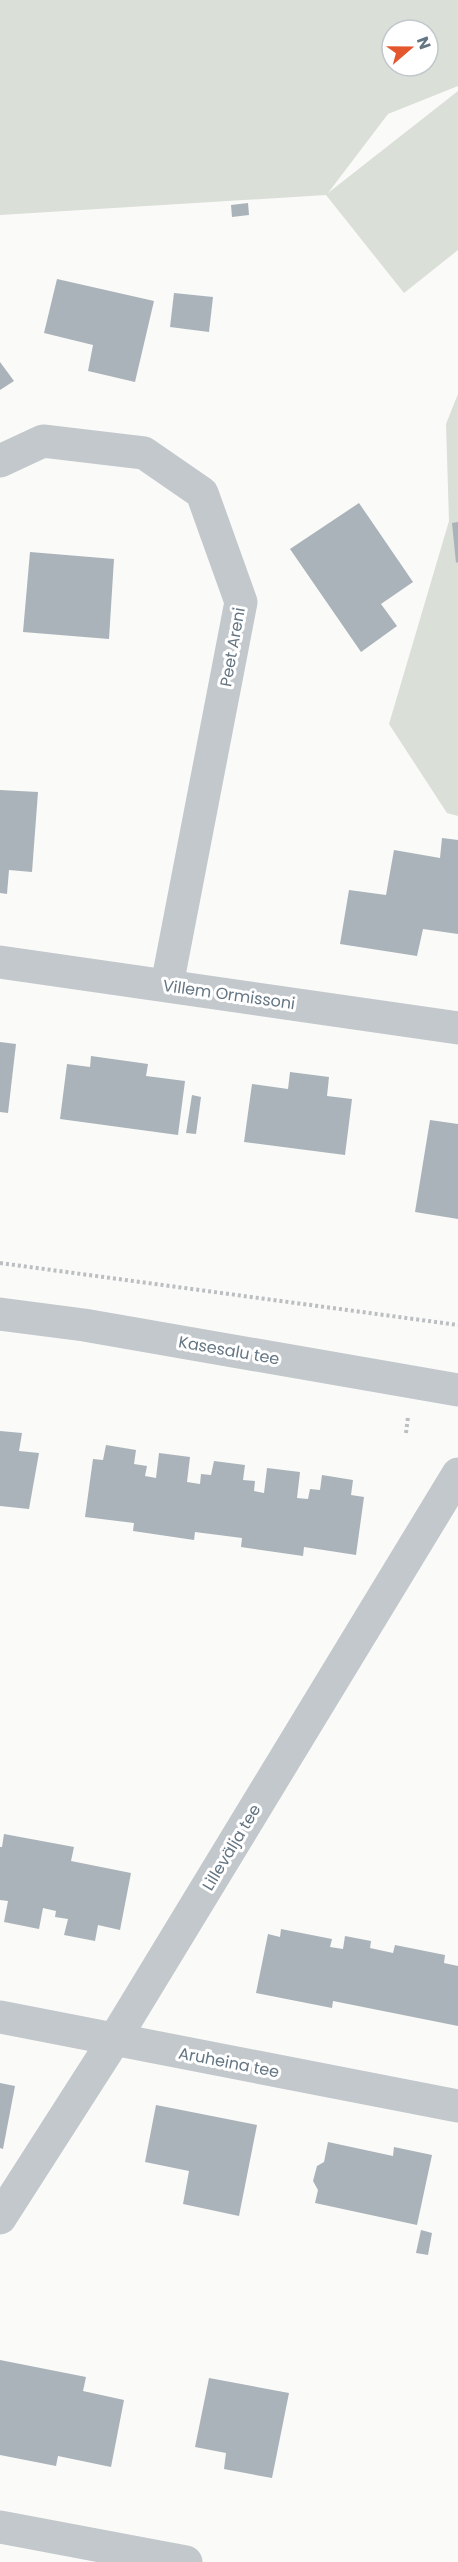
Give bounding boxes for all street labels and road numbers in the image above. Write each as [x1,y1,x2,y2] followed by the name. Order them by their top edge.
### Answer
[214,606,251,689] street label: Peet Areni
[161,974,297,1015] street label: Villem Ormissoni
[177,1330,281,1371] street label: Kasesalu tee
[197,1800,266,1895] street label: Lillevälja tee
[177,2041,281,2084] street label: Aruheina tee

